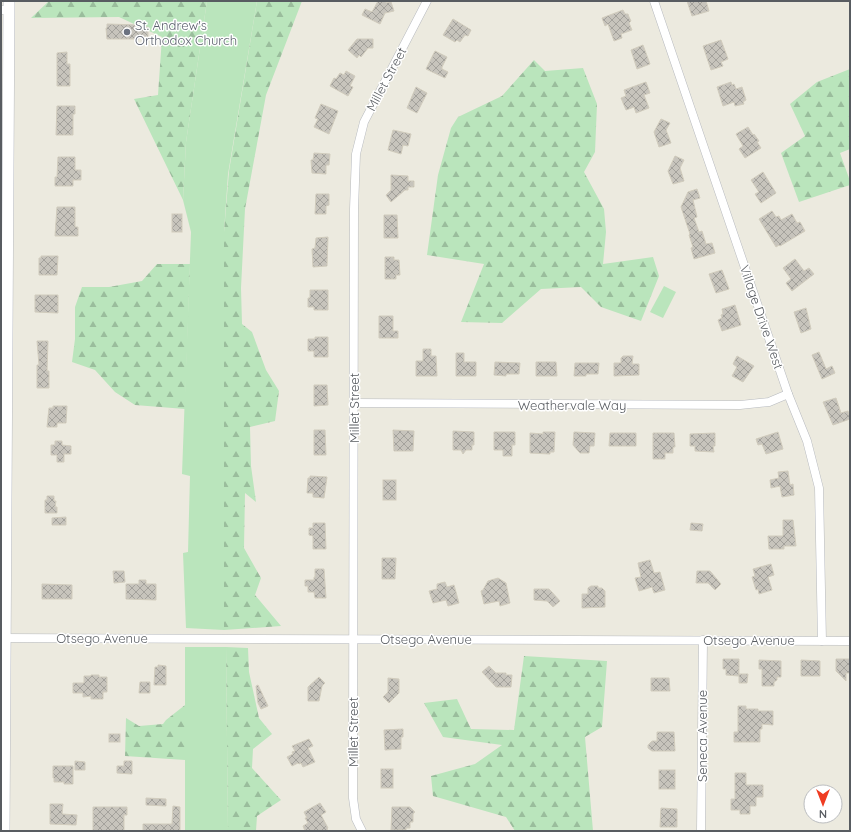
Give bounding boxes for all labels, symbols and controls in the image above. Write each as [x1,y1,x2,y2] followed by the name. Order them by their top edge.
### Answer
[135,17,237,48] place label: St. Andrew's Orthodox Church
[122,27,132,37] marker: St. Andrew's Orthodox Church
[362,44,410,114] street label: Millet Street
[737,263,787,371] street label: Village Drive West
[346,373,362,443] street label: Millet Street
[518,397,626,413] street label: Weathervale Way
[56,630,148,646] street label: Otsego Avenue
[380,631,472,647] street label: Otsego Avenue
[703,632,795,648] street label: Otsego Avenue
[694,690,710,782] street label: Seneca Avenue
[345,697,361,767] street label: Millet Street
[803,784,843,824] north arrow
[819,807,827,821] text: N

